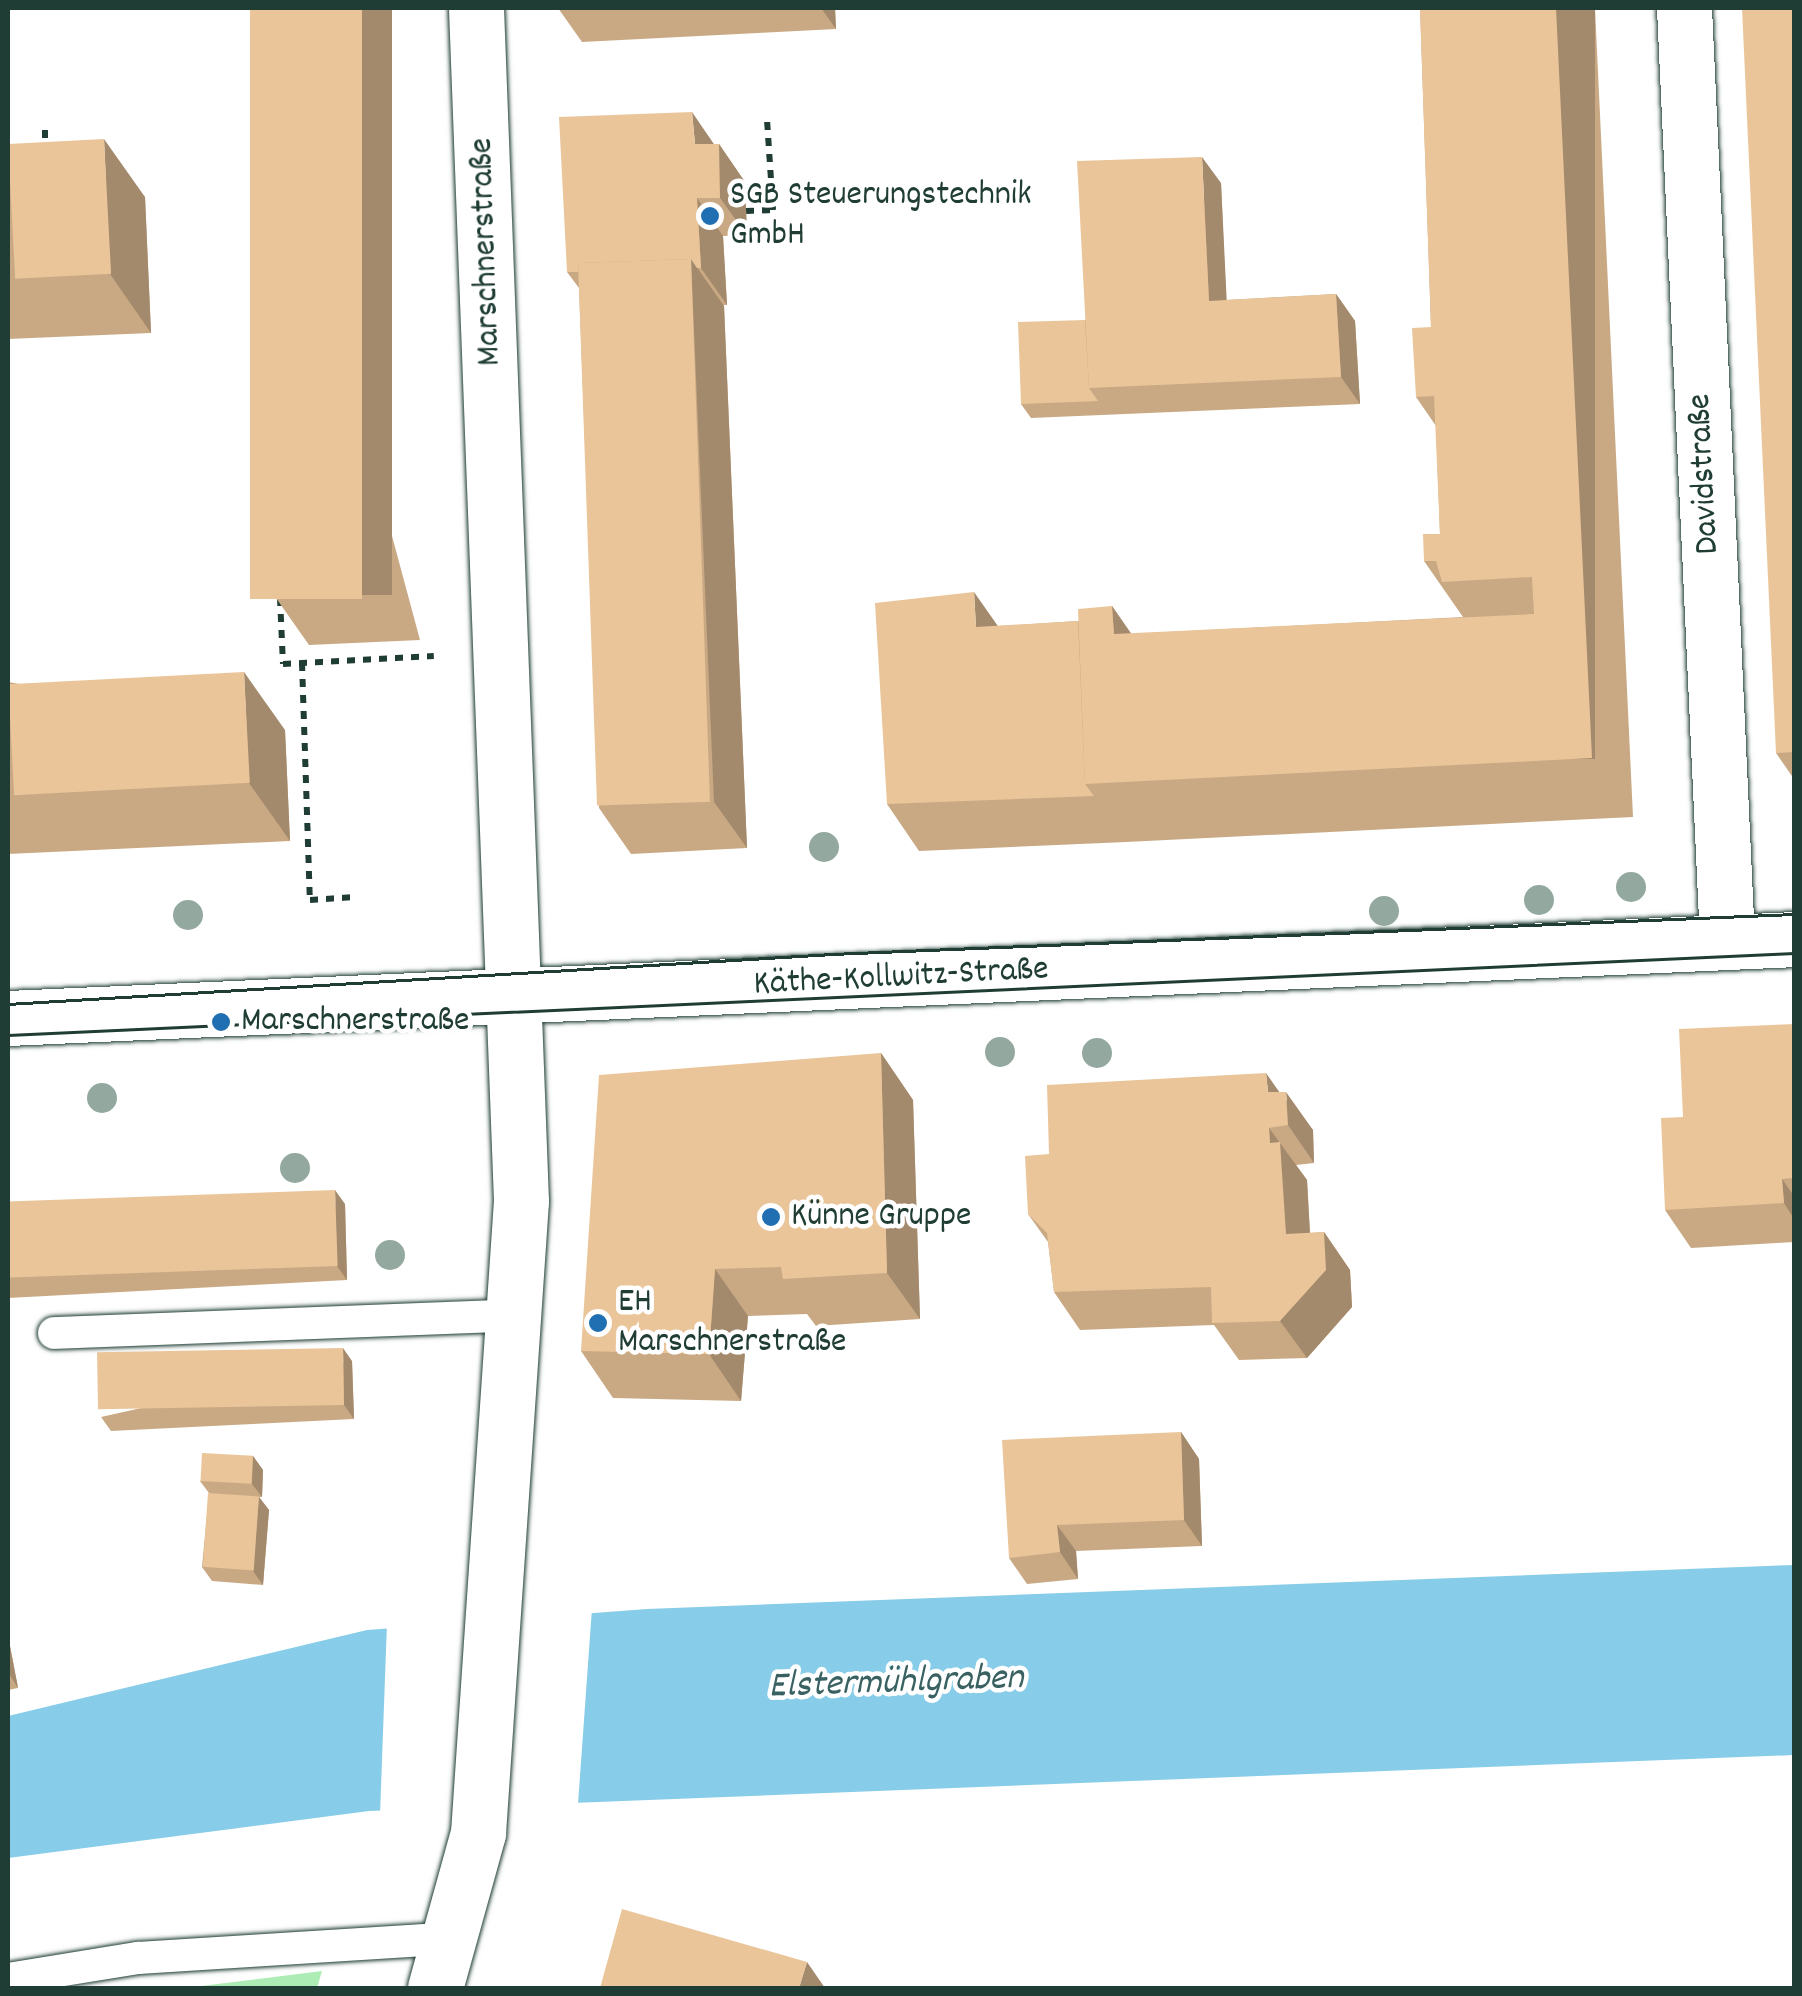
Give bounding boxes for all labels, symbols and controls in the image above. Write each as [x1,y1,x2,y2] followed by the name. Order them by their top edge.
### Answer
[462,137,512,367] street label: Marschnerstraße
[730,175,1032,257] place label: SGB Steuerungstechnik GmbH
[699,205,721,227] marker: SGB Steuerungstechnik GmbH
[1680,393,1730,555] street label: Davidstraße
[752,949,1050,1007] street label: Käthe-Kollwitz-Straße
[241,1001,469,1043] place label: Marschnerstraße
[210,1011,232,1033] marker: Marschnerstraße
[791,1196,971,1238] place label: Künne Gruppe
[760,1206,782,1228] marker: Künne Gruppe
[618,1282,846,1364] place label: EH Marschnerstraße
[587,1312,609,1334] marker: EH Marschnerstraße
[768,1657,1024,1711] water label: Elstermühlgraben

